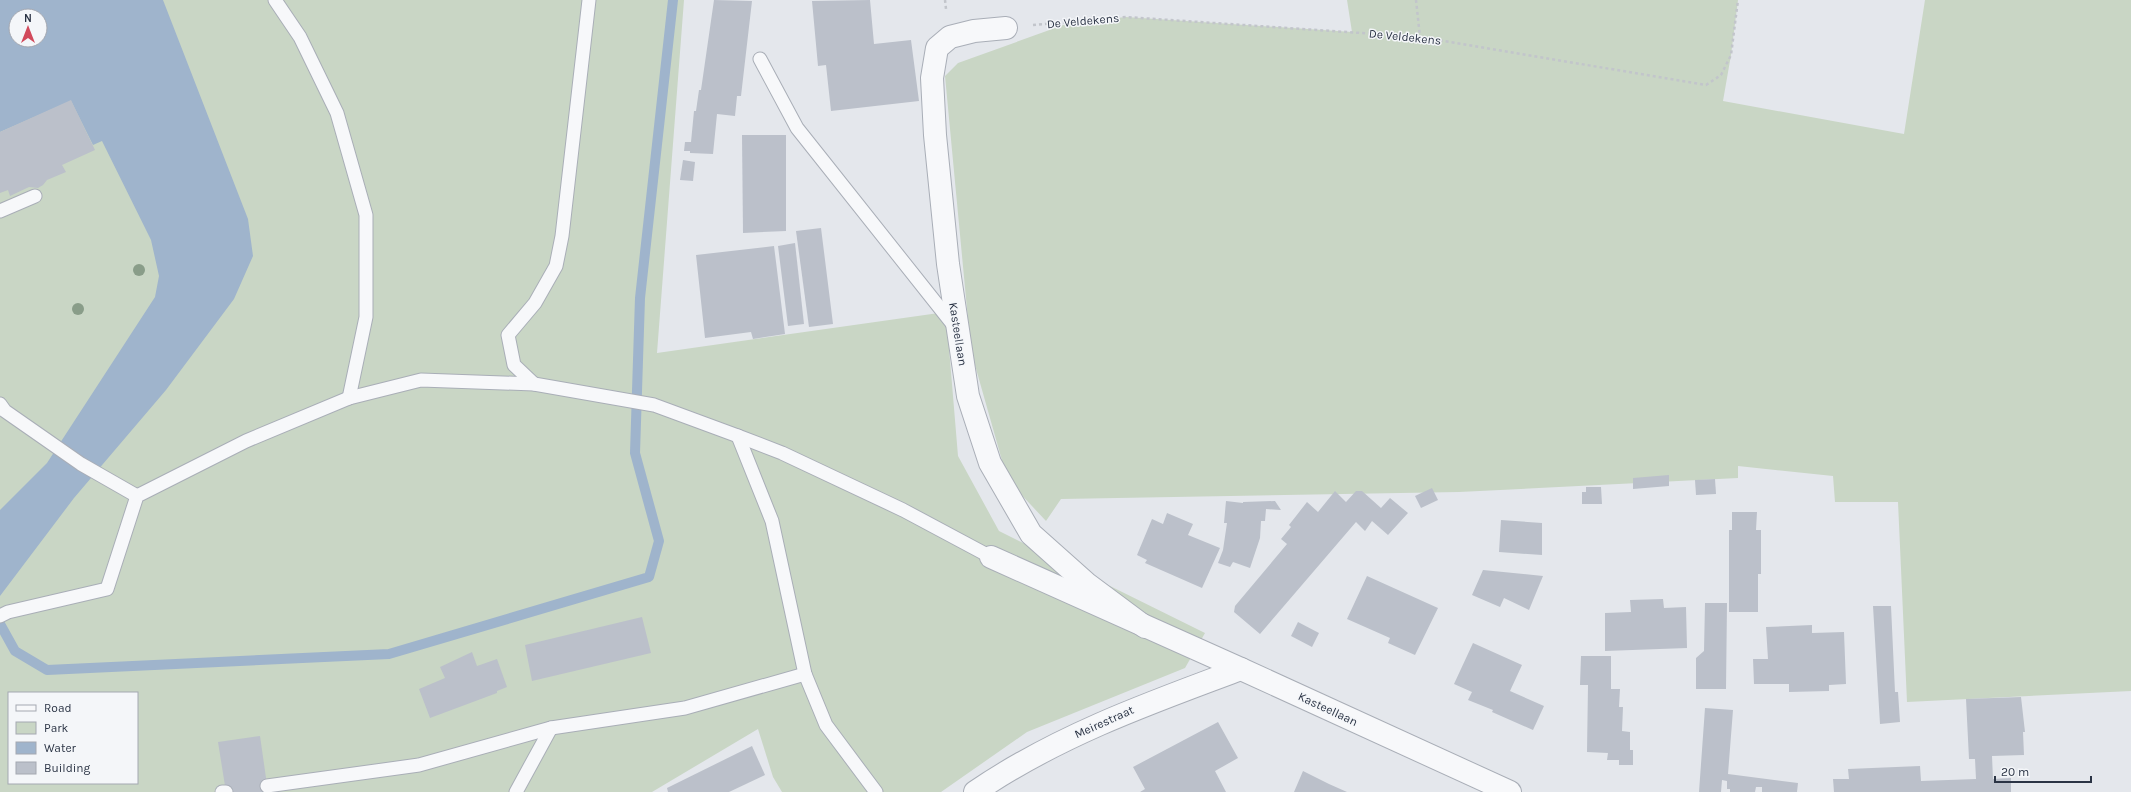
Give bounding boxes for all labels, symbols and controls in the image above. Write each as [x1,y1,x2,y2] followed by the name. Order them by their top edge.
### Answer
[8,8,48,48] north arrow
[1046,11,1120,31] street label: De Veldekens
[24,12,32,25] text: N
[1368,26,1442,48] street label: De Veldekens
[946,301,970,367] street label: Kasteellaan
[1296,689,1360,729] street label: Kasteellaan
[8,692,138,784] legend
[44,701,72,715] text: Road
[1072,703,1136,741] street label: Meirestraat
[44,721,69,735] text: Park
[44,741,77,755] text: Water
[1995,758,2091,784] scale bar
[44,761,91,775] text: Building
[2001,765,2029,779] text: 20 m

